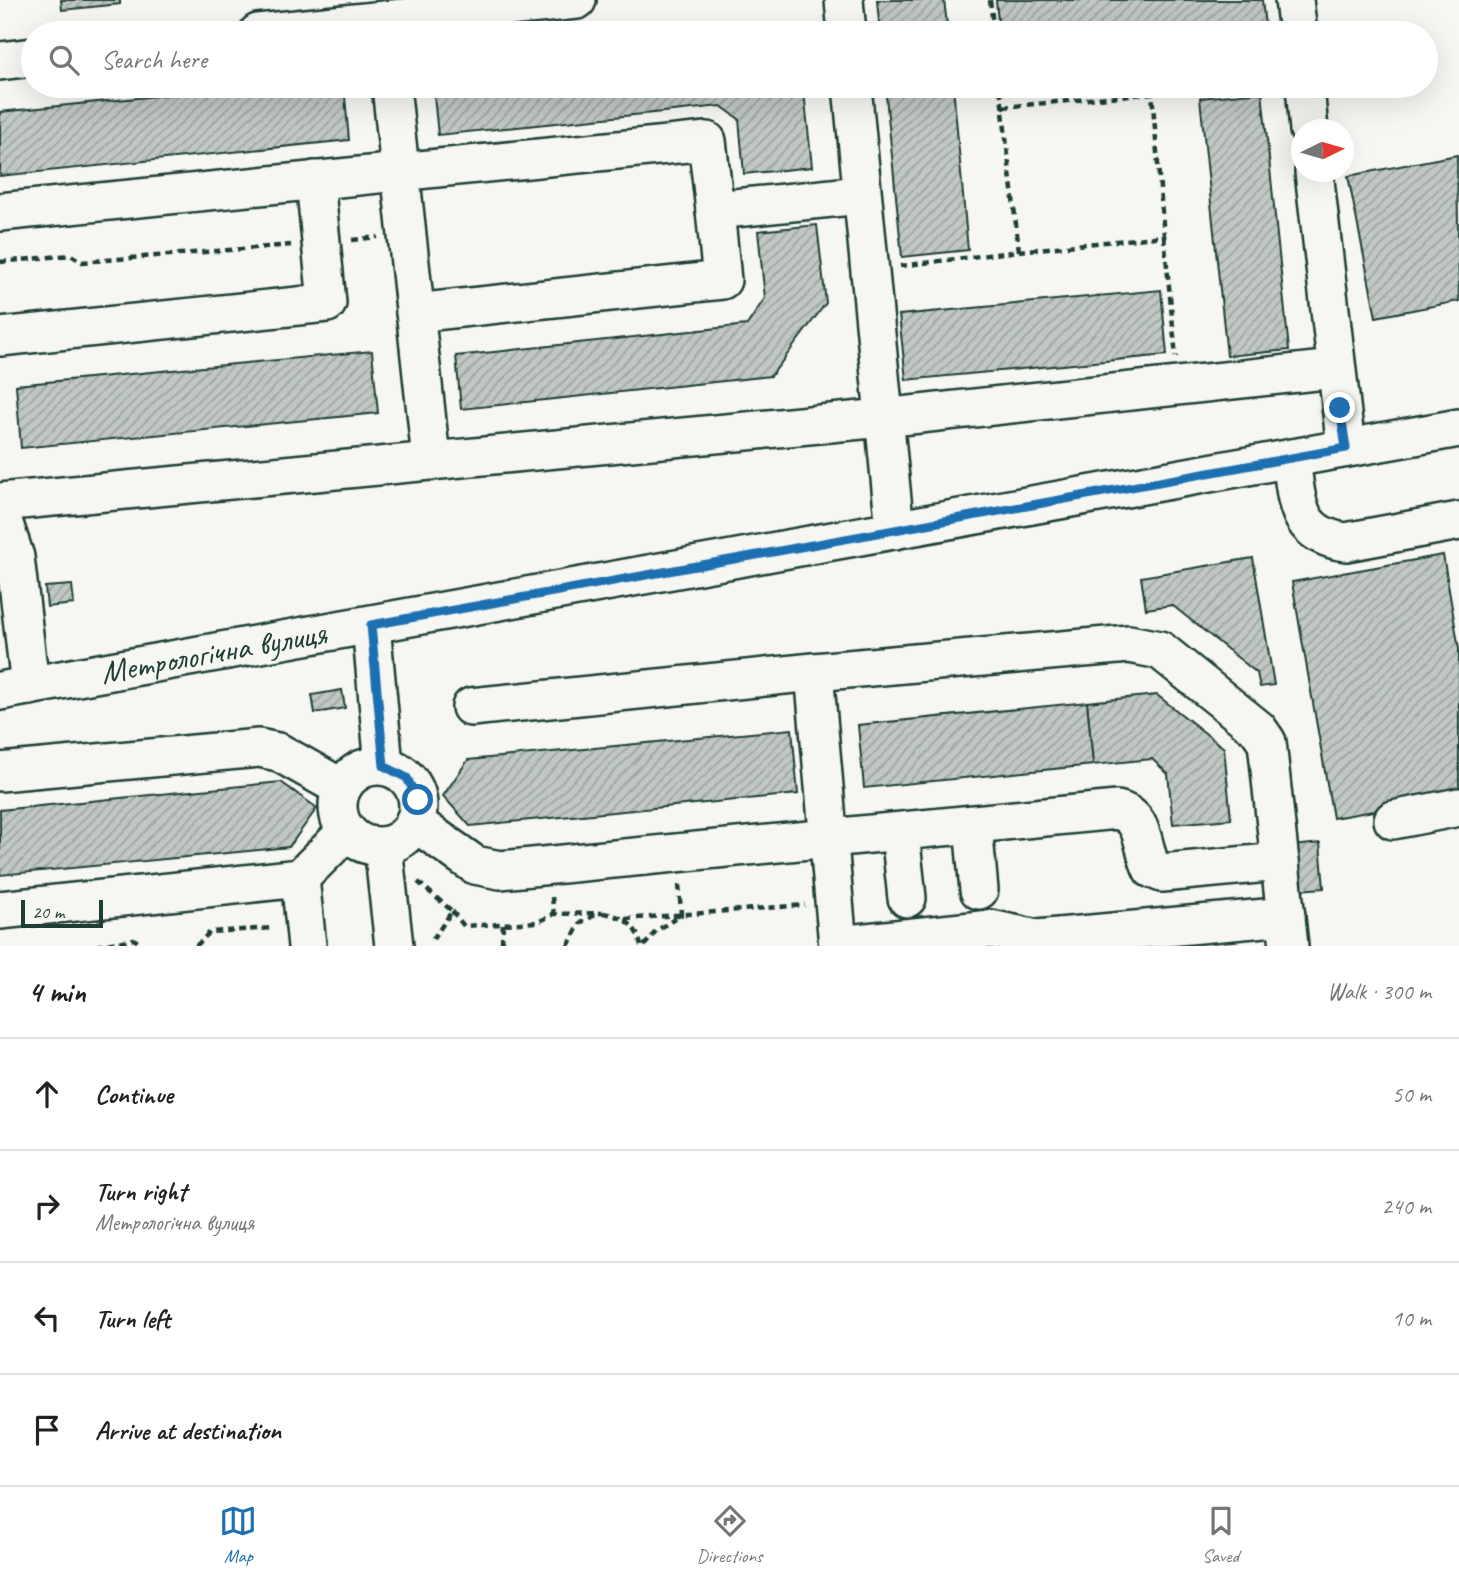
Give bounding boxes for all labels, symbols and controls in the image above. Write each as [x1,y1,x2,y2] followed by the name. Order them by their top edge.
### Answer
[21,21,1438,98] search box
[45,41,83,79] icon: search
[101,43,207,76] text: Search here
[1291,119,1354,182] north arrow
[1324,392,1355,423] route end
[97,611,331,693] street label: Метрологічна вулиця
[402,784,433,815] route start
[21,897,103,929] scale bar
[32,900,64,924] text: 20 m
[28,973,85,1011] text: 4 min
[1327,977,1431,1006] text: Walk · 300 m
[28,1075,66,1113] icon: ahead
[95,1078,173,1111] text: Continue
[1392,1080,1431,1109] text: 50 m
[95,1175,186,1208] text: Turn right
[28,1187,66,1225] icon: right
[1382,1192,1431,1221] text: 240 m
[95,1208,254,1237] text: Метрологічна вулиця
[28,1299,66,1337] icon: left
[95,1302,170,1335] text: Turn left
[1392,1304,1431,1333] text: 10 m
[28,1411,66,1449] icon: arrive
[95,1414,281,1447] text: Arrive at destination
[219,1502,257,1568] tab: Map
[696,1502,763,1568] tab: Directions
[1202,1502,1240,1568] tab: Saved

